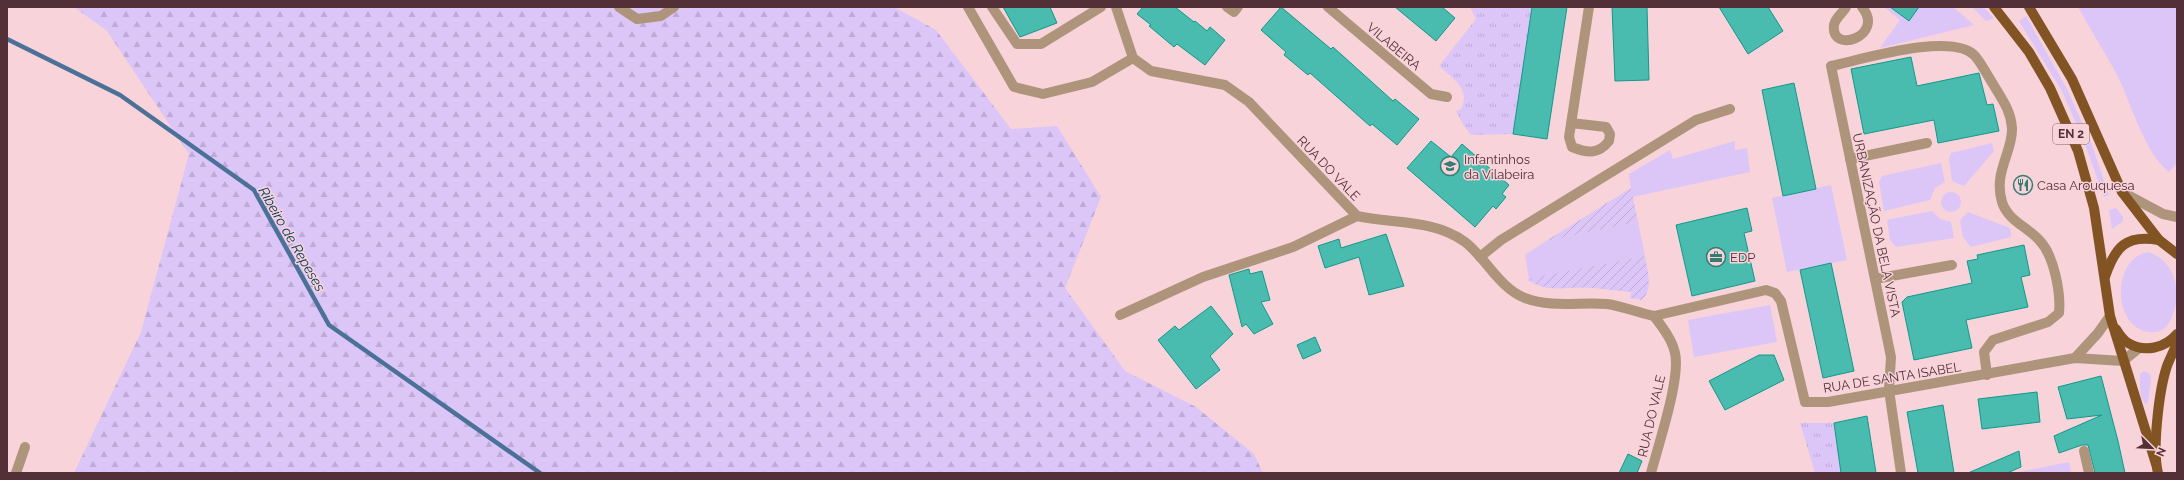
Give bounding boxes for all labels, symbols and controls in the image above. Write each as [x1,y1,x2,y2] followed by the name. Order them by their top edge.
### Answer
[1364,20,1424,73] street label: VILABEIRA
[2053,124,2089,144] road number: EN 2
[1850,132,1903,319] street label: URBANIZAÇÃO DA BELA VISTA
[1294,133,1363,204] street label: RUA DO VALE
[1464,152,1534,182] place label: Infantinhos da Vilabeira
[1439,155,1461,177] school or university icon: Infantinhos da Vilabeira
[2012,174,2034,196] restaurant icon: Casa Arouquesa
[2037,178,2135,193] place label: Casa Arouquesa
[255,184,329,295] water label: Ribeiro de Repeses
[1705,246,1727,268] office icon: EDP
[1730,250,1755,265] place label: EDP
[1822,359,1962,396] street label: RUA DE SANTA ISABEL
[1635,373,1668,459] street label: RUA DO VALE
[2132,428,2172,468] north arrow
[2153,445,2168,458] text: N

